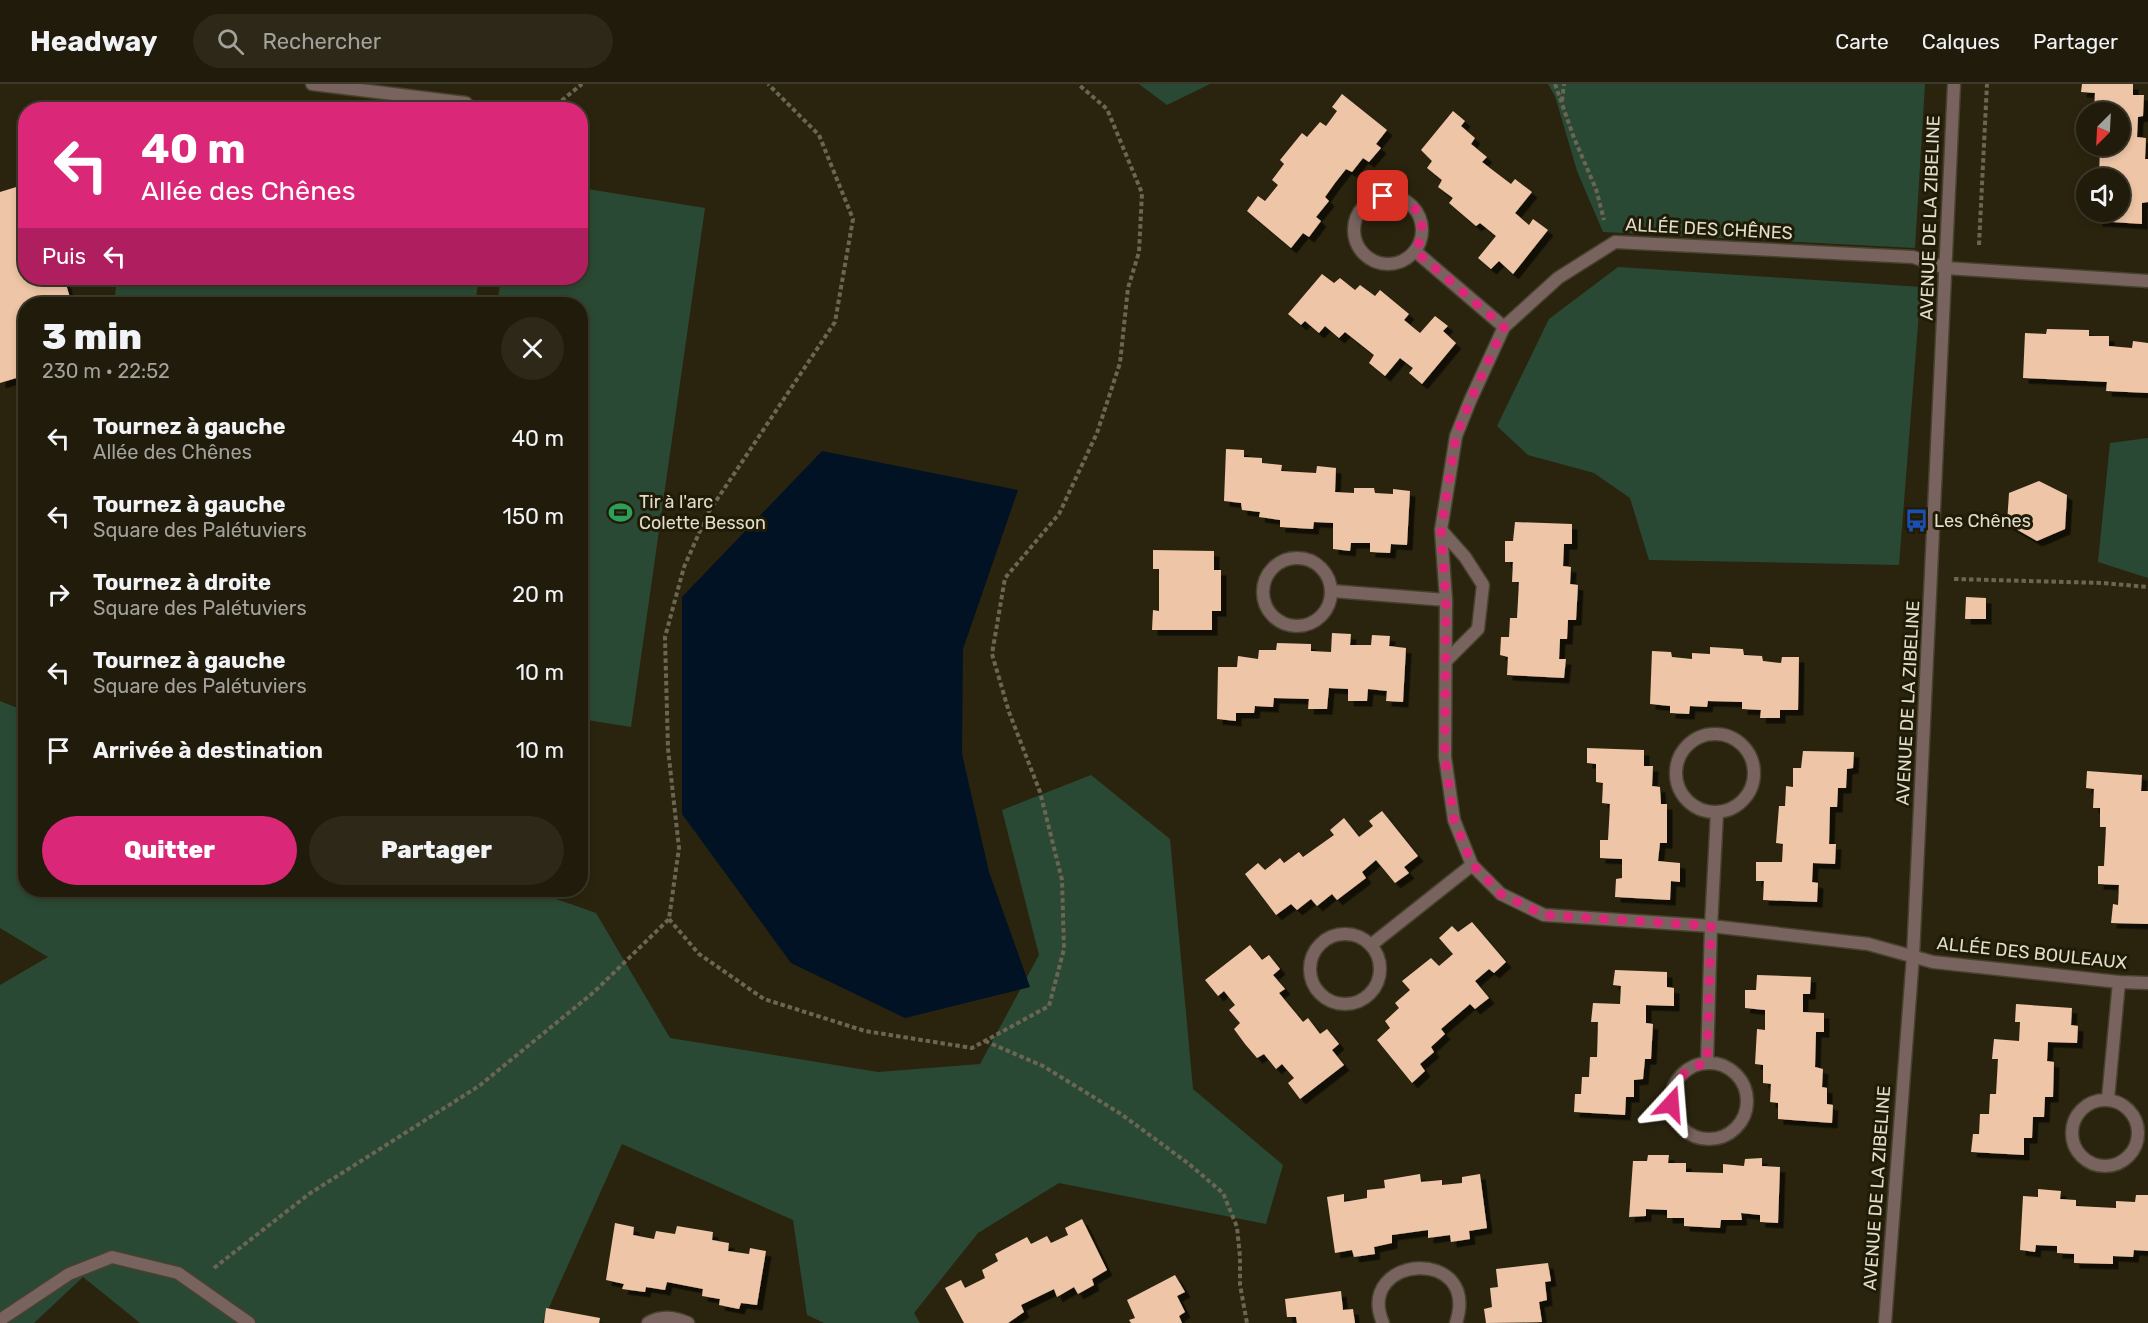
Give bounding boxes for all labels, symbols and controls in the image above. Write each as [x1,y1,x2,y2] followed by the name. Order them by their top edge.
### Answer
[193,14,613,68] search box
[30,25,157,58] text: Headway
[214,25,247,58] icon: search
[262,28,381,55] text: Rechercher
[1835,29,1889,54] text: Carte
[1922,29,2000,54] text: Calques
[2033,29,2118,54] text: Partager
[2076,102,2130,156] north arrow
[2076,102,2130,222] map controls
[1915,115,1945,321] street label: AVENUE DE LA ZIBELINE
[141,124,246,174] text: 40 m
[42,126,120,204] icon: left
[2076,168,2130,222] button: sound
[1357,170,1408,221] pin
[141,175,355,207] text: Allée des Chênes
[1366,179,1399,212] icon: arrive
[1625,214,1793,244] street label: ALLÉE DES CHÊNES
[98,240,131,273] icon: left
[42,243,86,270] text: Puis
[42,315,142,358] text: 3 min
[501,317,564,380] button: close
[42,359,170,383] text: 230 m · 22:52
[93,413,286,440] text: Tournez à gauche
[42,422,75,455] icon: left
[511,425,564,452] text: 40 m
[93,440,252,464] text: Allée des Chênes
[93,491,286,518] text: Tournez à gauche
[639,491,766,534] place label: Tir à l'arc Colette Besson
[608,499,634,525] sports icon: Tir à l'arc Colette Besson
[42,500,75,533] icon: left
[503,503,564,530] text: 150 m
[1903,508,1929,534] bus stop icon: Les Chênes
[1934,510,2031,532] place label: Les Chênes
[93,518,307,542] text: Square des Palétuviers
[93,569,271,596] text: Tournez à droite
[42,578,75,611] icon: right
[512,581,564,608] text: 20 m
[93,596,307,620] text: Square des Palétuviers
[1892,600,1924,806] street label: AVENUE DE LA ZIBELINE
[93,647,286,674] text: Tournez à gauche
[42,656,75,689] icon: left
[516,659,564,686] text: 10 m
[93,674,307,698] text: Square des Palétuviers
[42,734,75,767] icon: arrive
[93,737,323,764] text: Arrivée à destination
[516,737,564,764] text: 10 m
[42,816,297,885] button: Quitter
[309,816,564,885] button: Partager
[1936,932,2128,974] street label: ALLÉE DES BOULEAUX
[1639,1072,1703,1136] position arrow
[1859,1085,1895,1291] street label: AVENUE DE LA ZIBELINE

